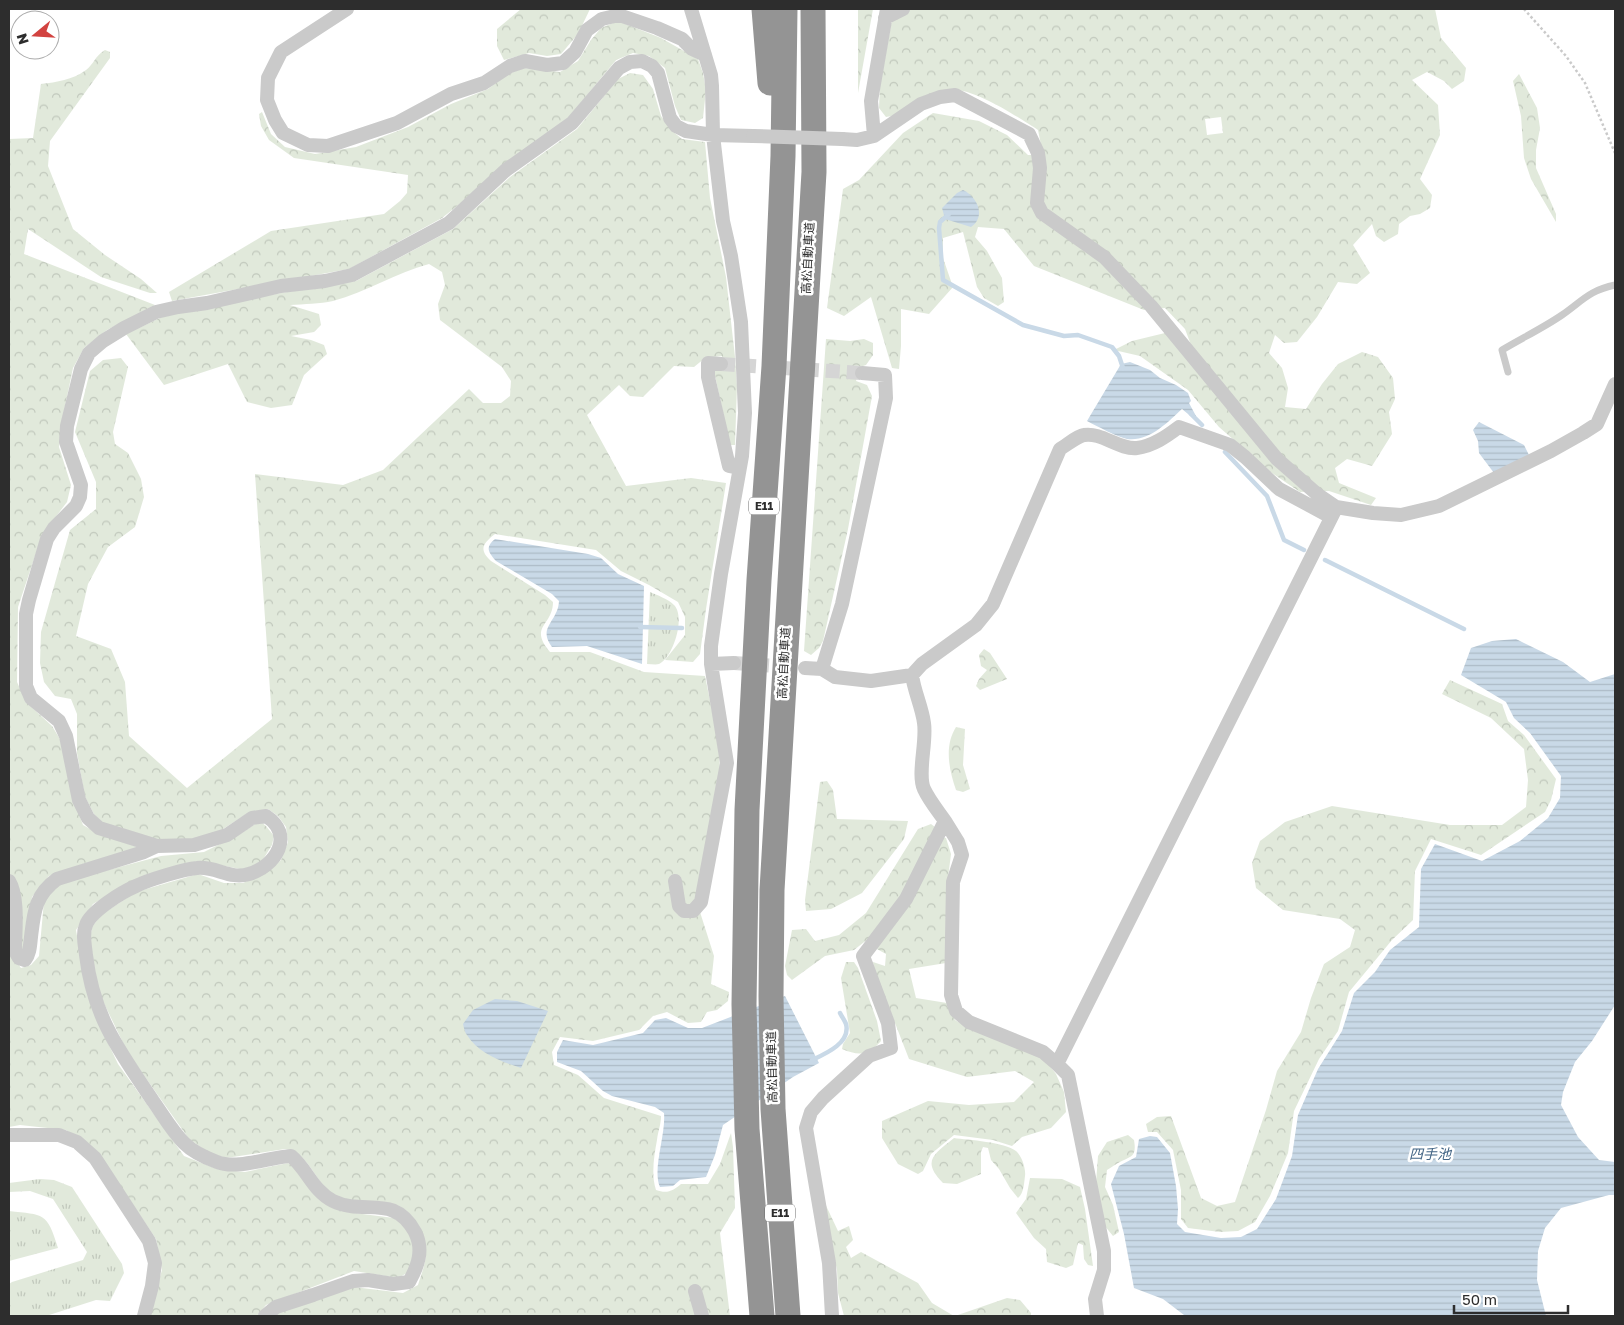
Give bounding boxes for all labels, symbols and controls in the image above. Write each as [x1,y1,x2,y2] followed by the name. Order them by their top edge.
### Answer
[10,10,60,60] north arrow
[12,31,32,47] text: N
[798,222,817,294] street label: 高松自動車道
[749,498,779,514] road number: E11
[774,627,793,699] street label: 高松自動車道
[763,1031,780,1103] street label: 高松自動車道
[1409,1145,1453,1162] water label: 四手池
[765,1204,795,1222] road number: E11
[1454,1282,1568,1314] scale bar
[1462,1290,1497,1308] text: 50 m

